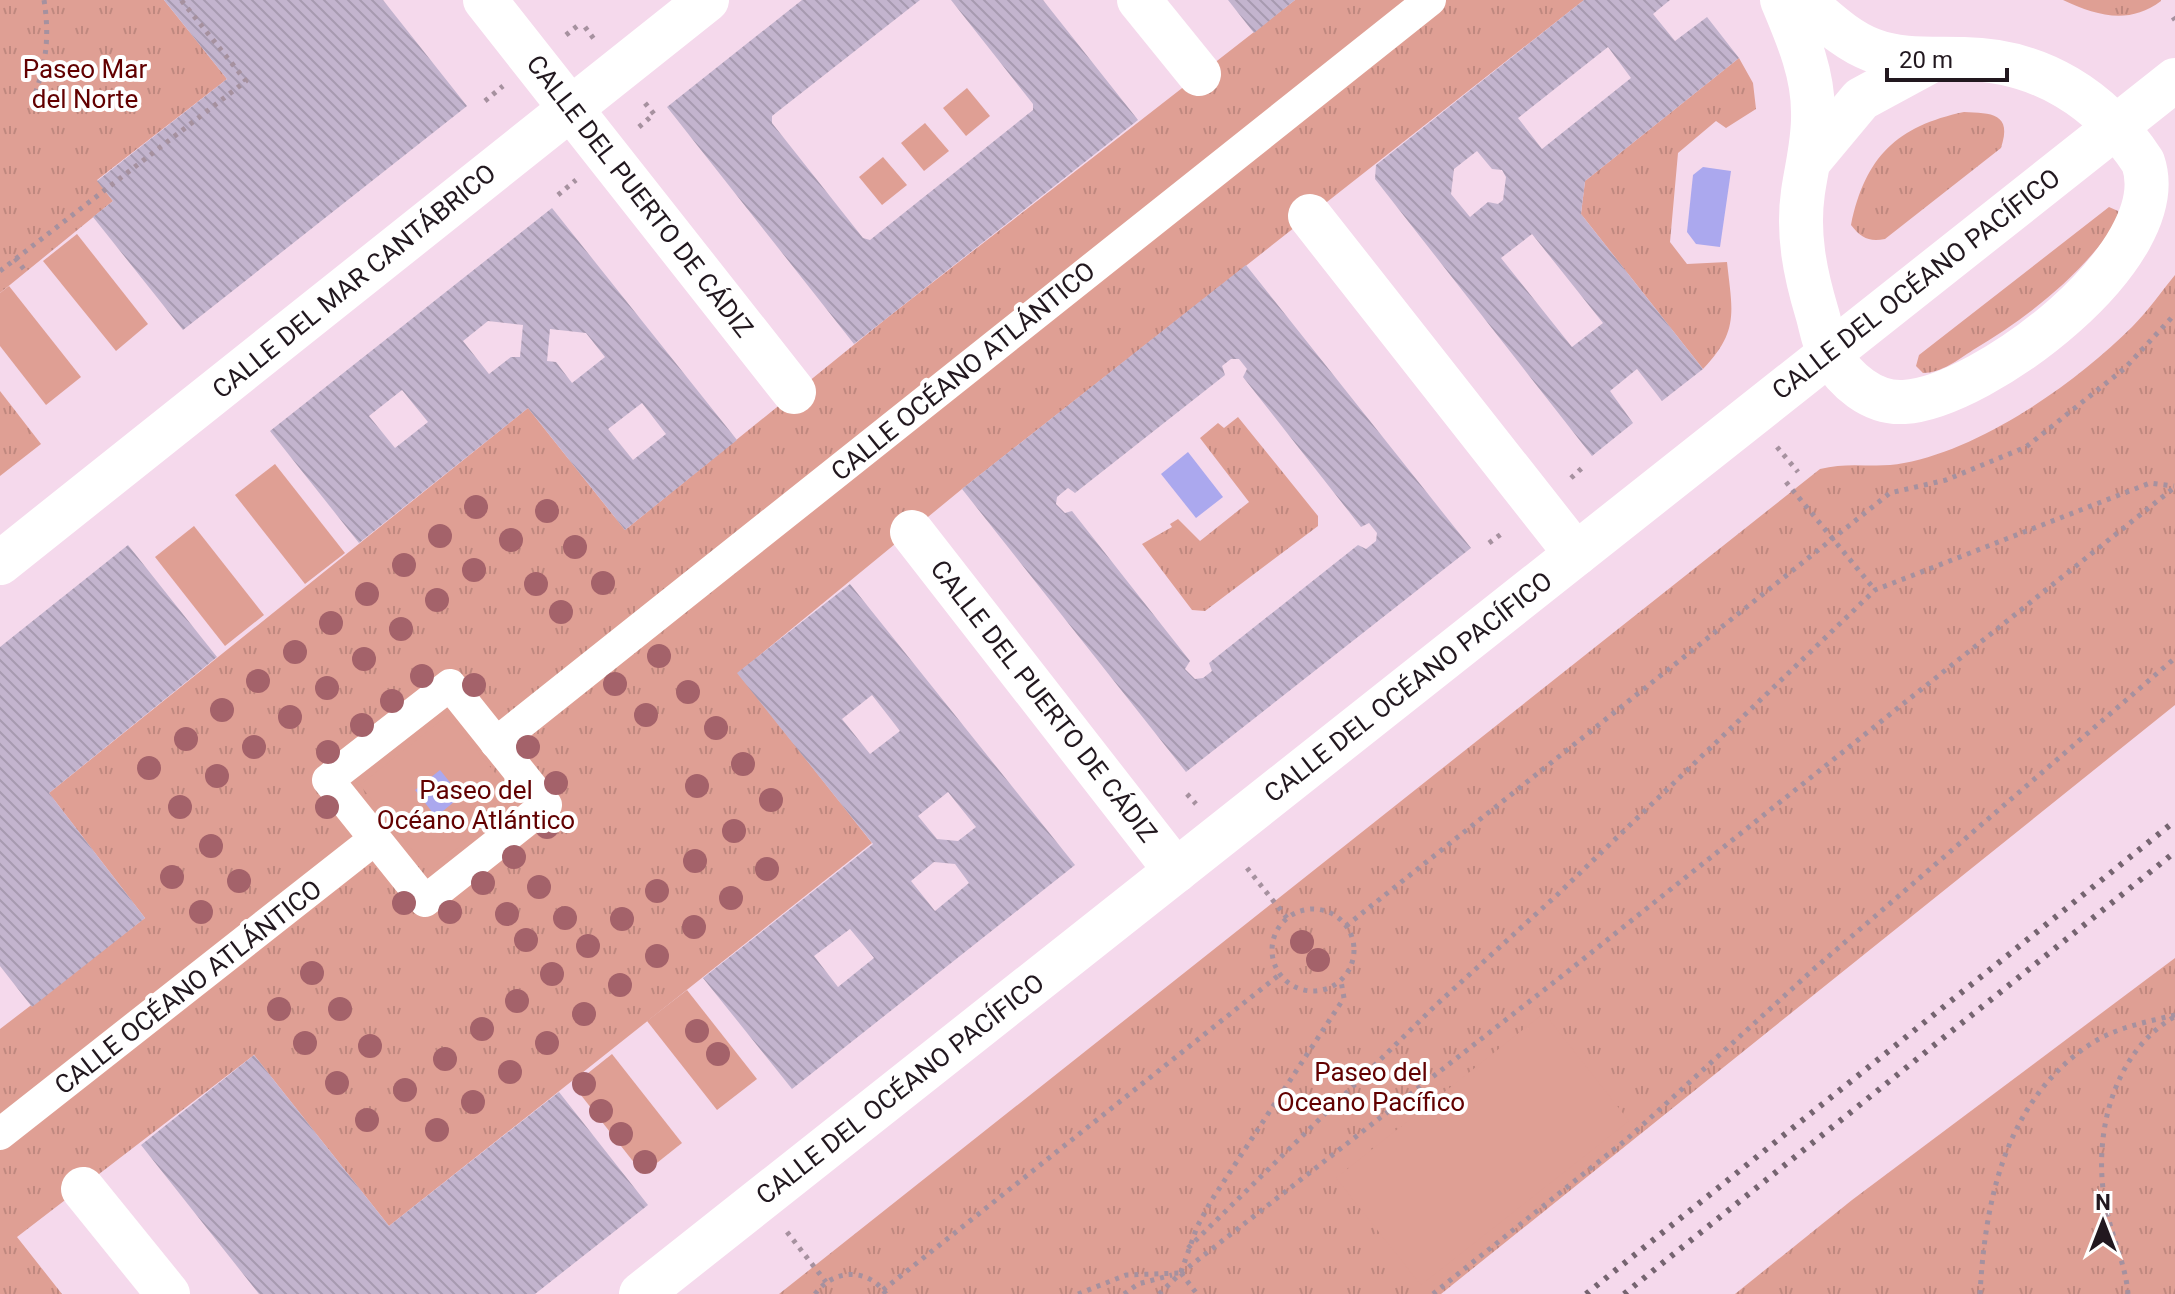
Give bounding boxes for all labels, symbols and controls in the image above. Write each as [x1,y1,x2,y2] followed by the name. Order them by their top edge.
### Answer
[1887,32,2007,82] scale bar
[1899,46,1953,74] text: 20 m
[520,49,760,343] street label: CALLE DEL PUERTO DE CÁDIZ
[23,54,147,114] park label: Paseo Mar del Norte
[206,158,502,404] street label: CALLE DEL MAR CANTÁBRICO
[1766,162,2066,406] street label: CALLE DEL OCÉANO PACÍFICO
[825,255,1101,487] street label: CALLE OCÉANO ATLÁNTICO
[924,554,1164,848] street label: CALLE DEL PUERTO DE CÁDIZ
[1258,565,1558,809] street label: CALLE DEL OCÉANO PACÍFICO
[377,775,575,835] park label: Paseo del Océano Atlántico
[49,874,327,1100] street label: CALLE OCÉANO ATLÁNTICO
[750,967,1050,1211] street label: CALLE DEL OCÉANO PACÍFICO
[1277,1057,1465,1117] park label: Paseo del Oceano Pacífico
[2063,1182,2143,1262] north arrow
[2095,1190,2111,1215] text: N

